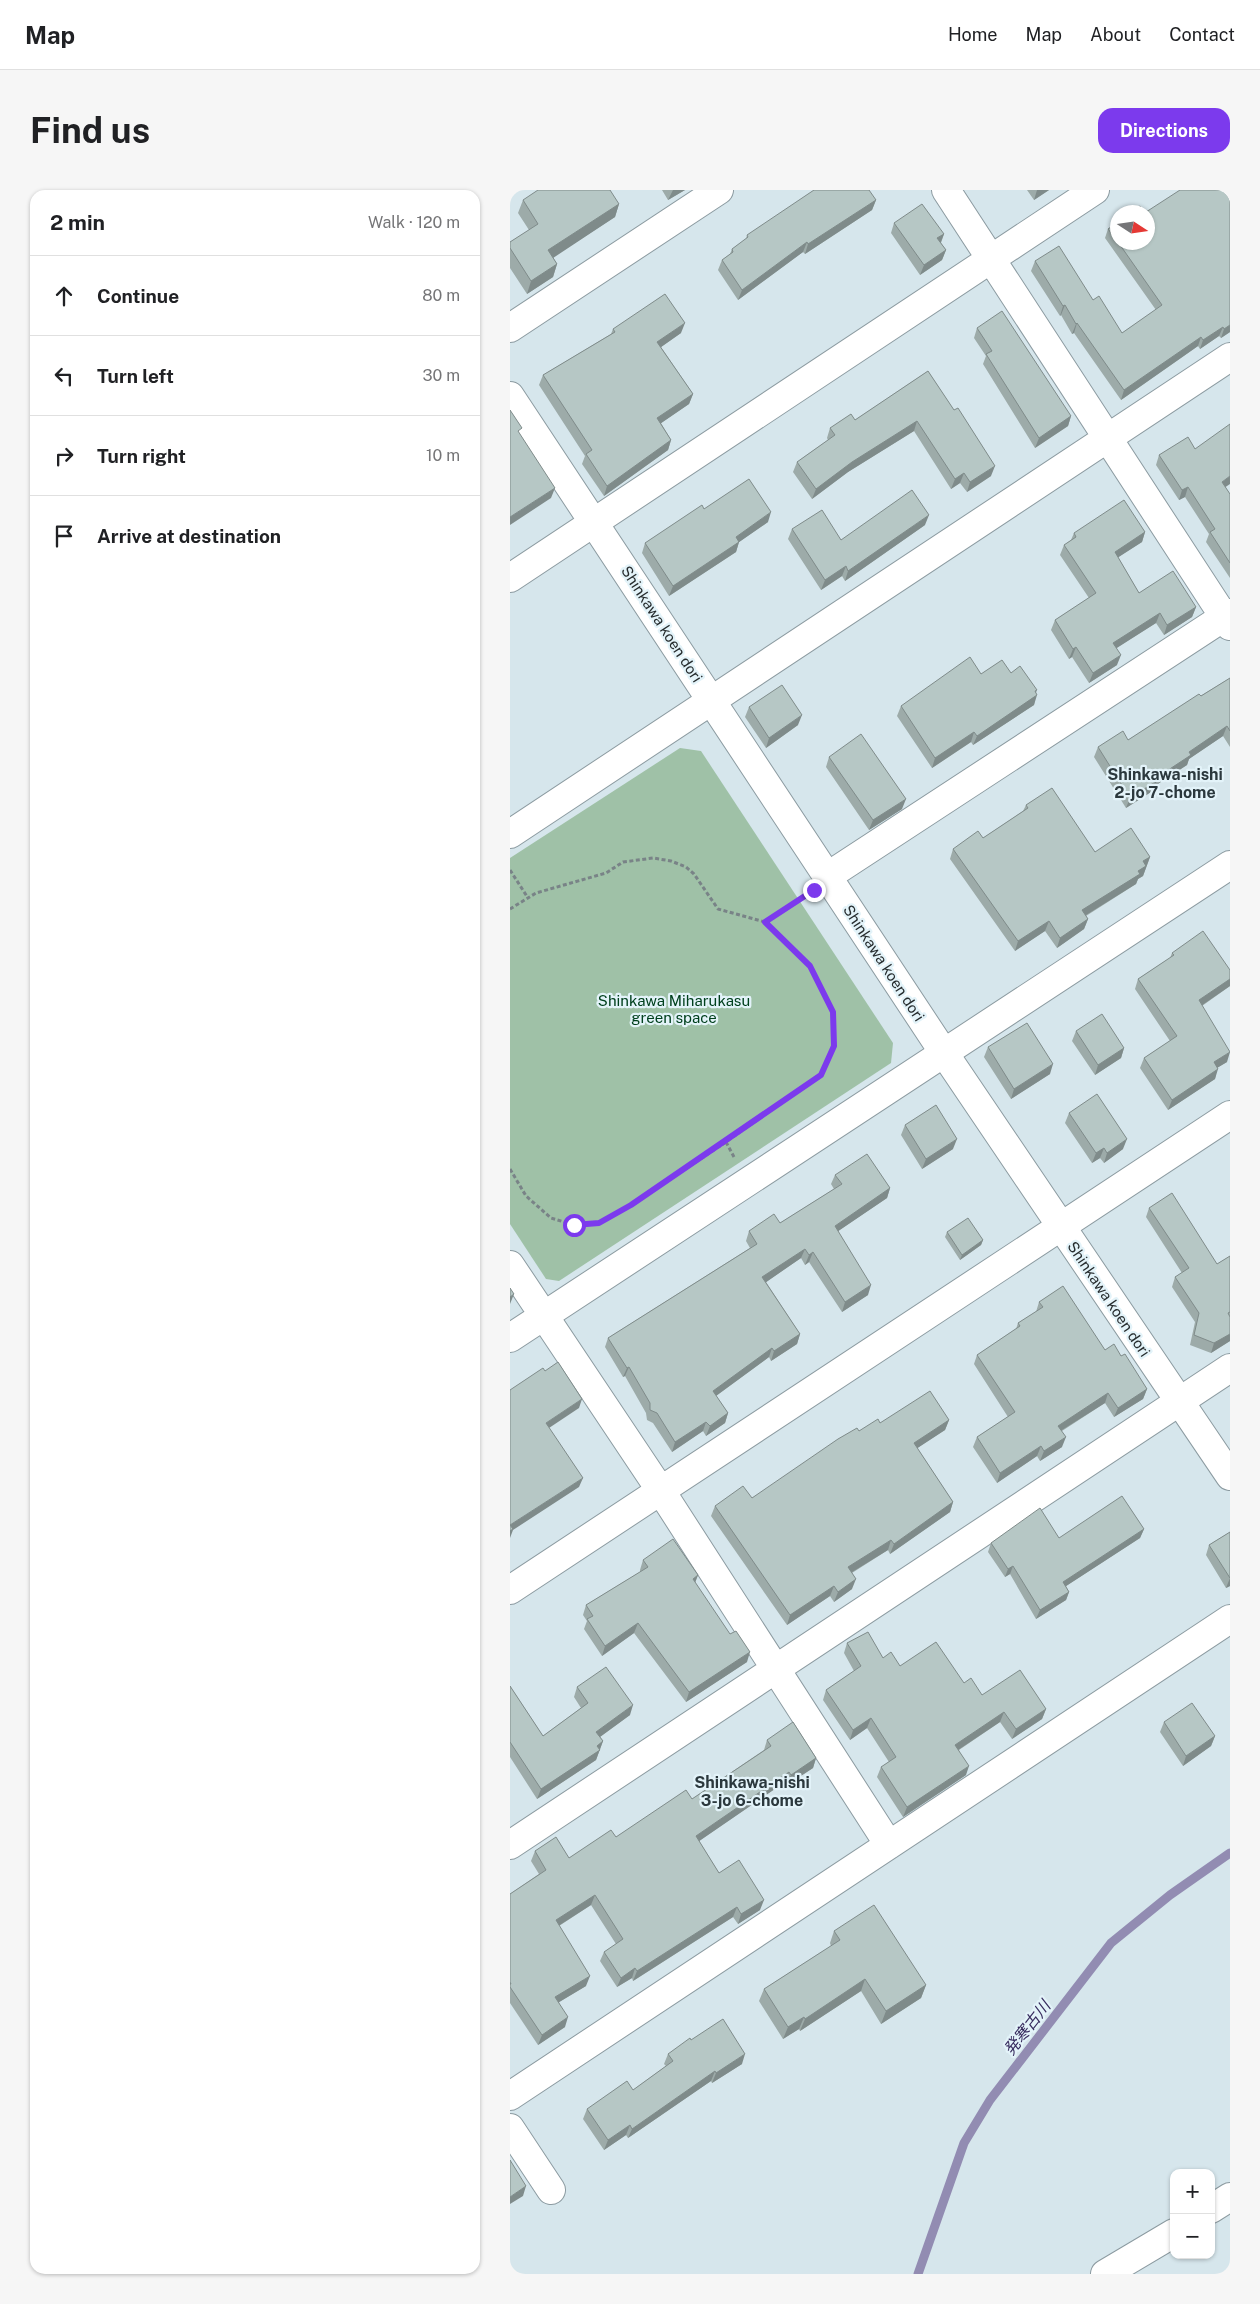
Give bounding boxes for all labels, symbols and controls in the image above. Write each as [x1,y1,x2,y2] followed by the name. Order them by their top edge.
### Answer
[25,21,75,49] text: Map
[948,24,998,45] text: Home
[1026,24,1062,45] text: Map
[1090,24,1141,45] text: About
[1169,24,1235,45] text: Contact
[1098,108,1230,153] button: Directions
[30,110,150,151] text: Find us
[1110,205,1155,250] north arrow
[50,210,105,235] text: 2 min
[368,213,460,232] text: Walk · 120 m
[50,282,78,310] icon: ahead
[97,285,179,307] text: Continue
[422,286,460,305] text: 80 m
[50,362,78,390] icon: left
[97,365,174,387] text: Turn left
[423,366,460,385] text: 30 m
[50,442,78,470] icon: right
[97,445,186,467] text: Turn right
[426,446,460,465] text: 10 m
[50,522,78,550] icon: arrive
[97,525,281,547] text: Arrive at destination
[618,563,706,685] street label: Shinkawa koen dori
[1107,765,1223,802] district label: Shinkawa-nishi 2-jo 7-chome
[803,879,826,902] route end
[840,902,928,1024] street label: Shinkawa koen dori
[598,992,750,1026] park label: Shinkawa Miharukasu green space
[563,1214,586,1237] route start
[1064,1238,1154,1360] street label: Shinkawa koen dori
[694,1773,810,1810] district label: Shinkawa-nishi 3-jo 6-chome
[1000,1995,1055,2059] water label: 発寒古川
[1170,2169,1215,2259] map controls
[1170,2169,1215,2214] button: +
[1170,2214,1215,2259] button: −

